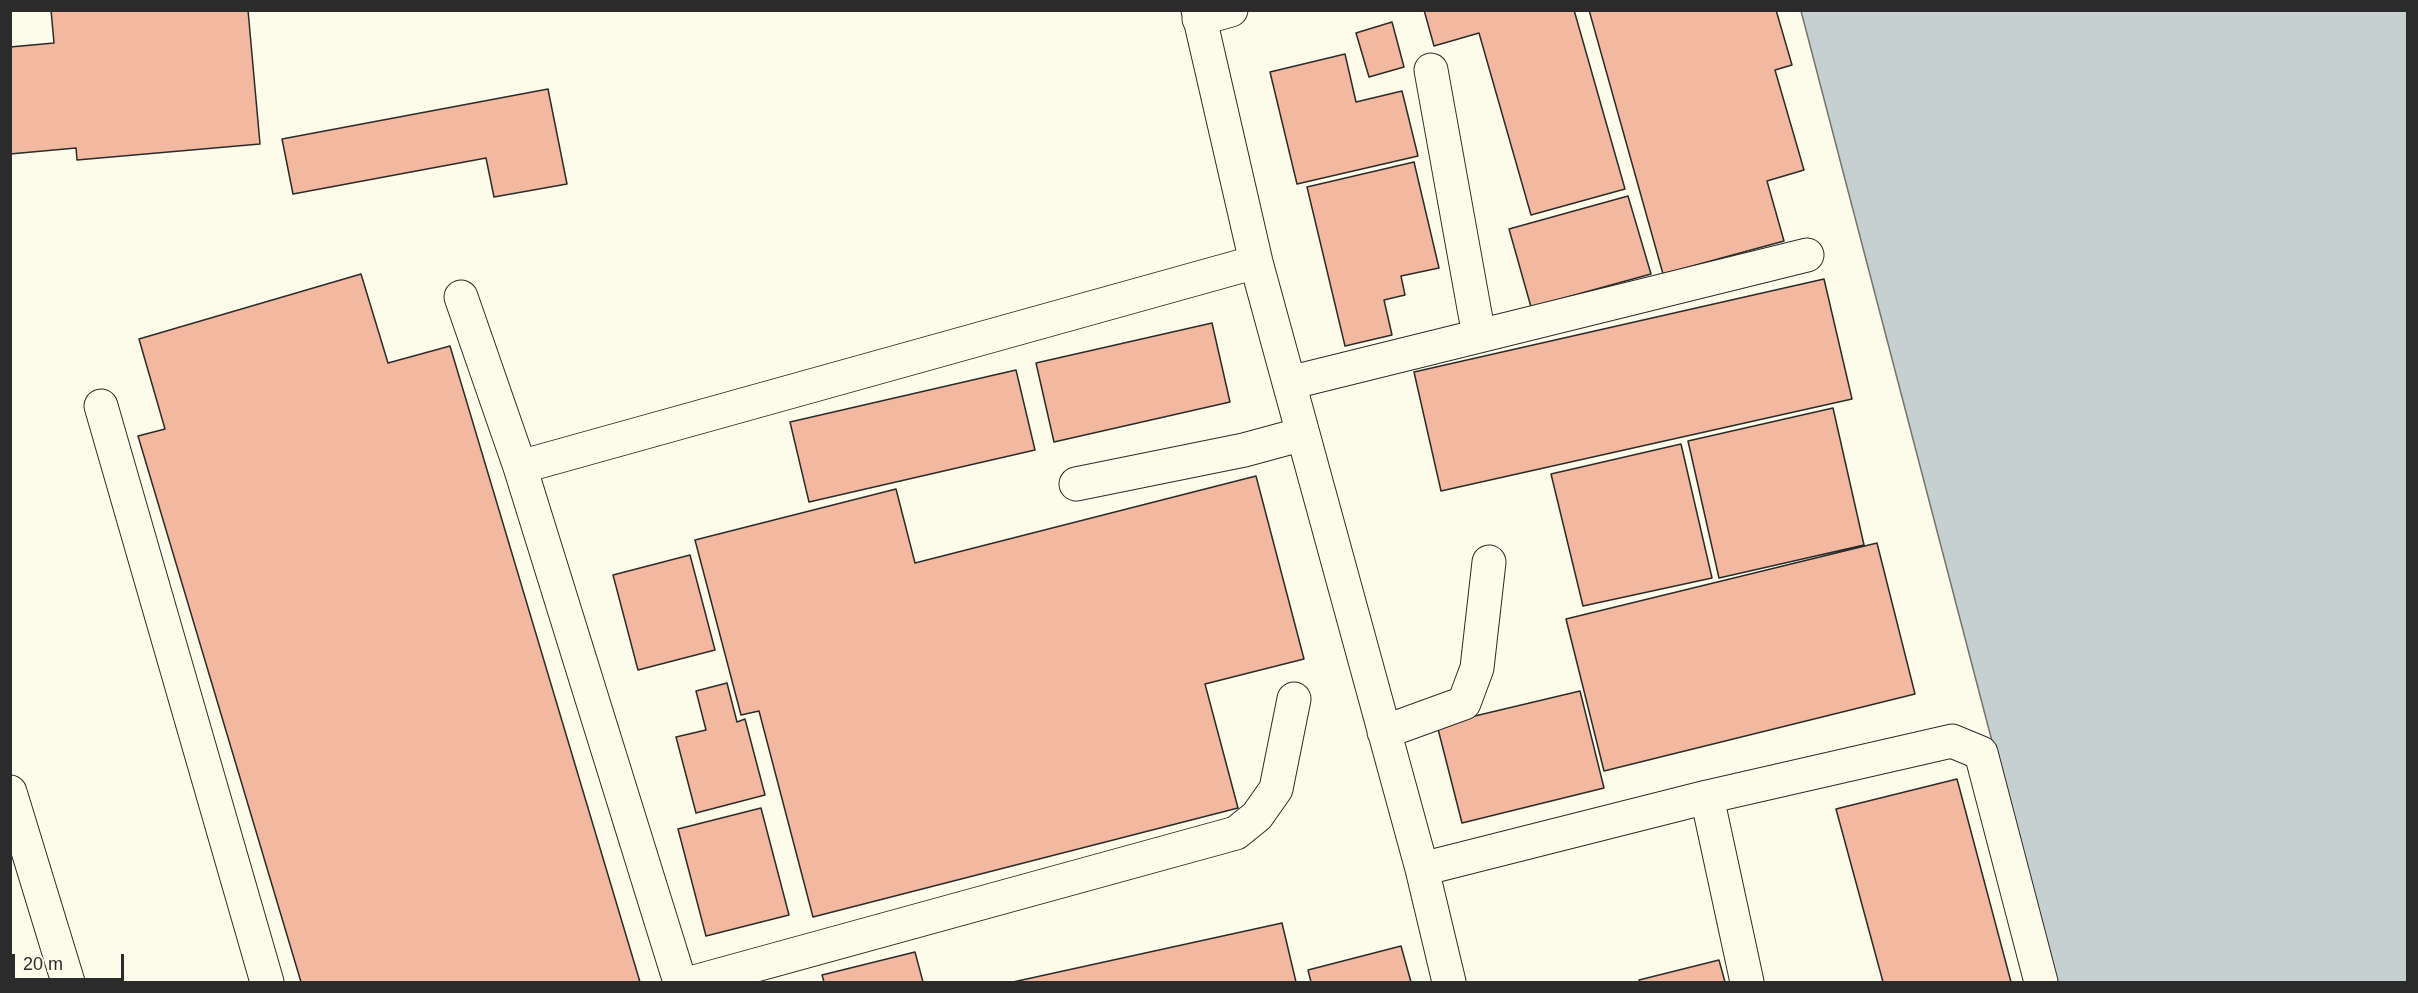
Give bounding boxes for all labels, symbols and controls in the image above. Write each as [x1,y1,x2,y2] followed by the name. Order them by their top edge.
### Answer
[15,942,128,980] scale bar
[23,954,63,974] text: 20 m

